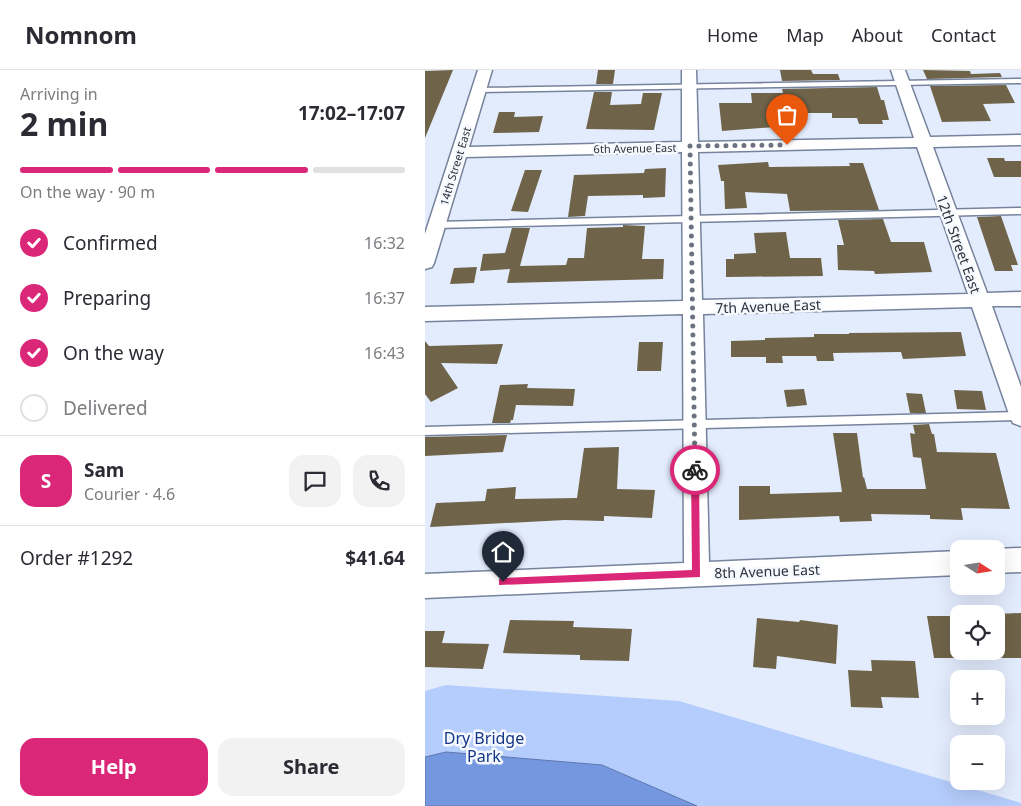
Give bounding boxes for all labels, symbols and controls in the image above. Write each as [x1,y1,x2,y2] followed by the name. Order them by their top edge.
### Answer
[25,18,137,51] text: Nomnom
[707,23,758,47] text: Home
[786,23,824,47] text: Map
[852,23,903,47] text: About
[931,23,996,47] text: Contact
[20,83,98,105] text: Arriving in
[766,94,808,145] pin
[298,100,405,126] text: 17:02–17:07
[773,101,801,129] icon: bag
[20,102,108,145] text: 2 min
[436,125,474,207] street label: 14th Street East
[593,140,677,156] street label: 6th Avenue East
[20,181,155,203] text: On the way · 90 m
[932,192,986,296] street label: 12th Street East
[20,229,48,257] icon: check
[63,230,158,256] text: Confirmed
[364,232,405,254] text: 16:32
[20,284,48,312] icon: check
[63,285,151,311] text: Preparing
[364,287,405,309] text: 16:37
[715,295,821,317] street label: 7th Avenue East
[20,339,48,367] icon: check
[63,340,164,366] text: On the way
[364,342,405,364] text: 16:43
[63,395,148,421] text: Delivered
[670,445,720,495] courier
[289,455,341,507] button: chat
[353,455,405,507] button: phone
[681,456,709,484] icon: bike
[84,457,124,483] text: Sam
[41,468,51,494] text: S
[84,483,175,505] text: Courier · 4.6
[482,531,524,582] pin
[489,538,517,566] icon: home
[950,540,1005,595] north arrow
[950,540,1005,790] map controls
[20,545,133,571] text: Order #1292
[345,545,405,571] text: $41.64
[714,560,820,582] street label: 8th Avenue East
[950,605,1005,660] button: locate
[950,670,1005,725] button: +
[444,727,524,767] park label: Dry Bridge Park
[950,735,1005,790] button: −
[20,738,208,796] button: Help
[218,738,405,796] button: Share

